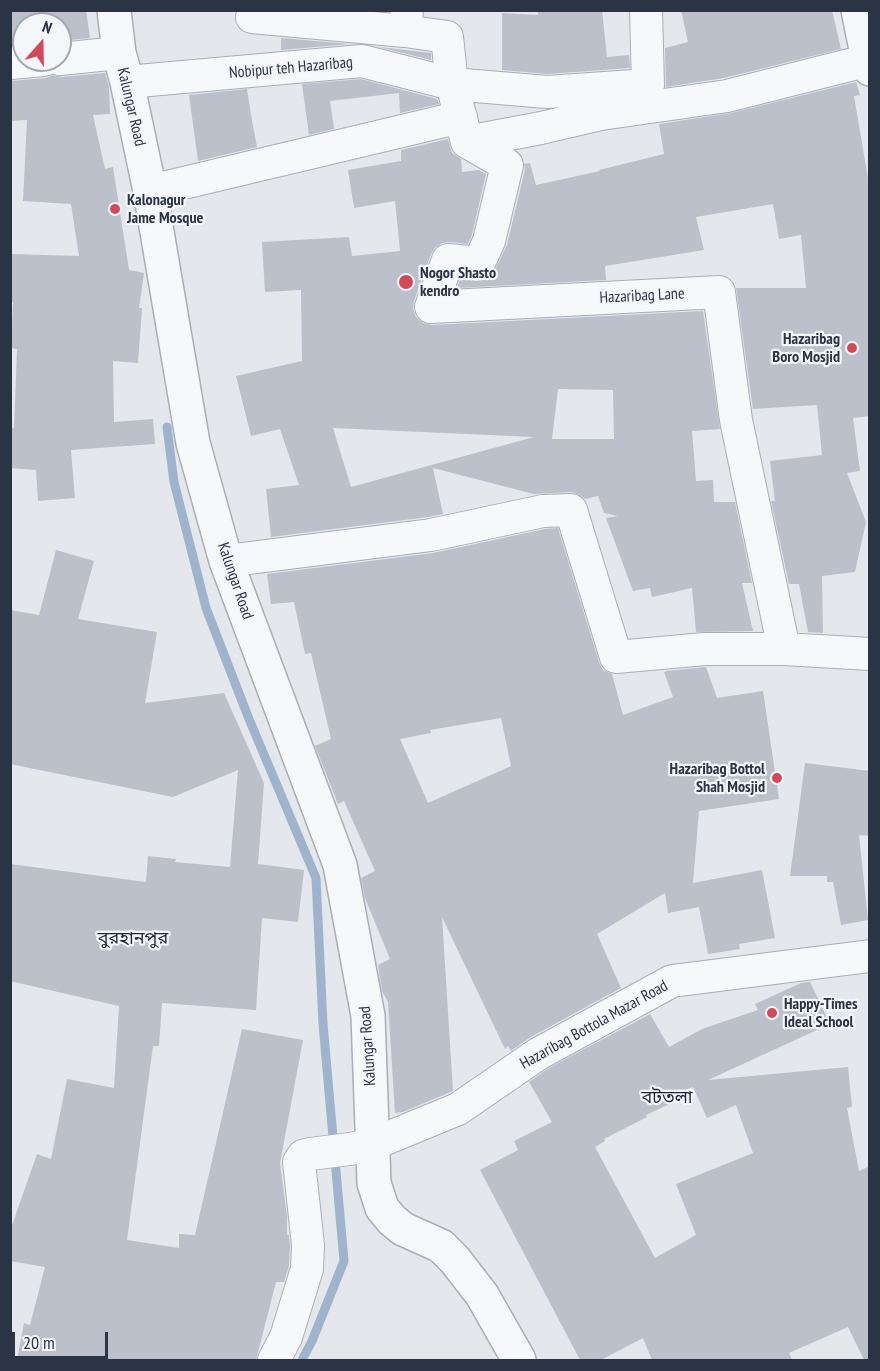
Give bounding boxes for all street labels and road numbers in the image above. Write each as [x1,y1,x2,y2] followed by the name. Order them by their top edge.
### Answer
[228,53,354,83] street label: Nobipur teh Hazaribag
[113,66,149,148] street label: Kalungar Road
[599,284,685,308] street label: Hazaribag Lane
[213,540,257,622] street label: Kalungar Road
[517,976,671,1074] street label: Hazaribag Bottola Mazar Road
[356,1005,380,1087] street label: Kalungar Road

